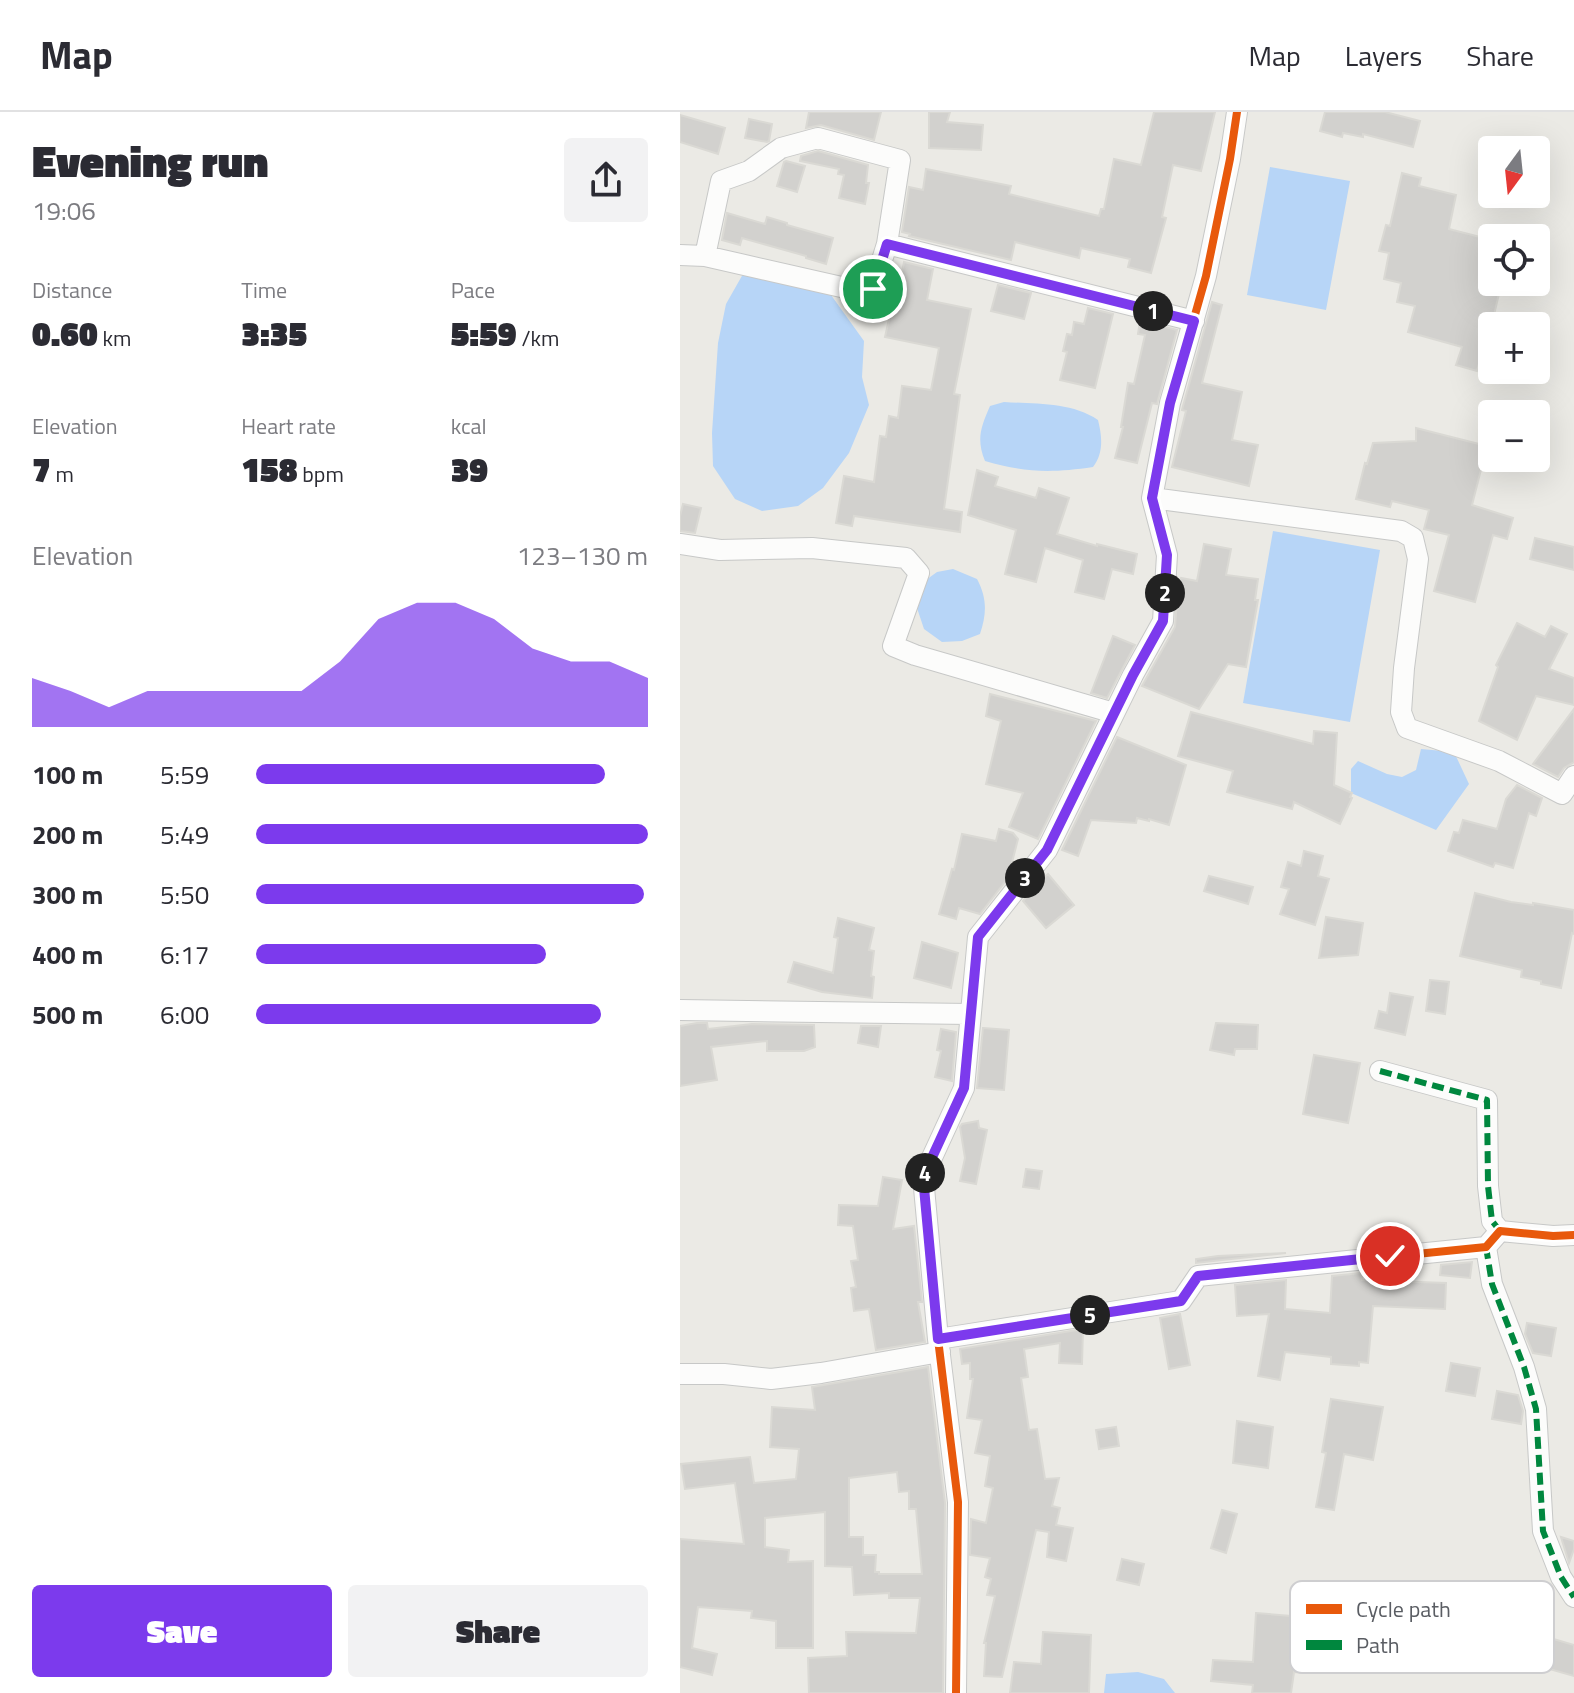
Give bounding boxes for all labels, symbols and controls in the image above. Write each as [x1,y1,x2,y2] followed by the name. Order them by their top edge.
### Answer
[40,26,113,84] text: Map
[1248,34,1301,77] text: Map
[1345,34,1422,77] text: Layers
[1466,34,1534,77] text: Share
[32,127,269,194] text: Evening run
[1478,136,1550,208] north arrow
[1478,136,1550,472] map controls
[564,138,648,222] button: share
[32,191,96,230] text: 19:06
[1478,224,1550,296] button: locate
[839,255,907,323] pin
[851,267,895,311] icon: arrive
[32,273,112,307] text: Distance
[241,273,287,307] text: Time
[451,273,495,307] text: Pace
[1133,291,1173,331] pin: 1
[1147,294,1159,328] text: 1
[32,307,98,359] text: 0.60
[241,307,307,359] text: 3:35
[451,307,517,359] text: 5:59
[1478,312,1550,384] button: +
[98,321,131,355] text: km
[517,321,559,355] text: /km
[1478,400,1550,472] button: −
[32,409,118,443] text: Elevation
[241,409,336,443] text: Heart rate
[451,409,487,443] text: kcal
[32,443,51,495] text: 7
[241,443,297,495] text: 158
[451,443,488,495] text: 39
[51,457,74,491] text: m
[297,457,344,491] text: bpm
[32,536,133,575] text: Elevation
[517,536,648,575] text: 123–130 m
[1145,573,1185,613] pin: 2
[1159,576,1171,610] text: 2
[32,755,103,794] text: 100 m
[160,755,209,794] text: 5:59
[32,815,103,854] text: 200 m
[160,815,209,854] text: 5:49
[1005,858,1045,898] pin: 3
[1019,861,1031,895] text: 3
[32,875,103,914] text: 300 m
[160,875,209,914] text: 5:50
[32,935,103,974] text: 400 m
[160,935,209,974] text: 6:17
[32,995,103,1034] text: 500 m
[160,995,209,1034] text: 6:00
[905,1153,945,1193] pin: 4
[919,1156,931,1190] text: 4
[1356,1222,1424,1290] pin
[1368,1234,1412,1278] icon: check
[1070,1295,1110,1335] pin: 5
[1084,1298,1096,1332] text: 5
[1290,1581,1554,1673] legend
[32,1585,332,1677] button: Save
[348,1585,648,1677] button: Share
[1356,1592,1451,1626] text: Cycle path
[1356,1628,1400,1662] text: Path

